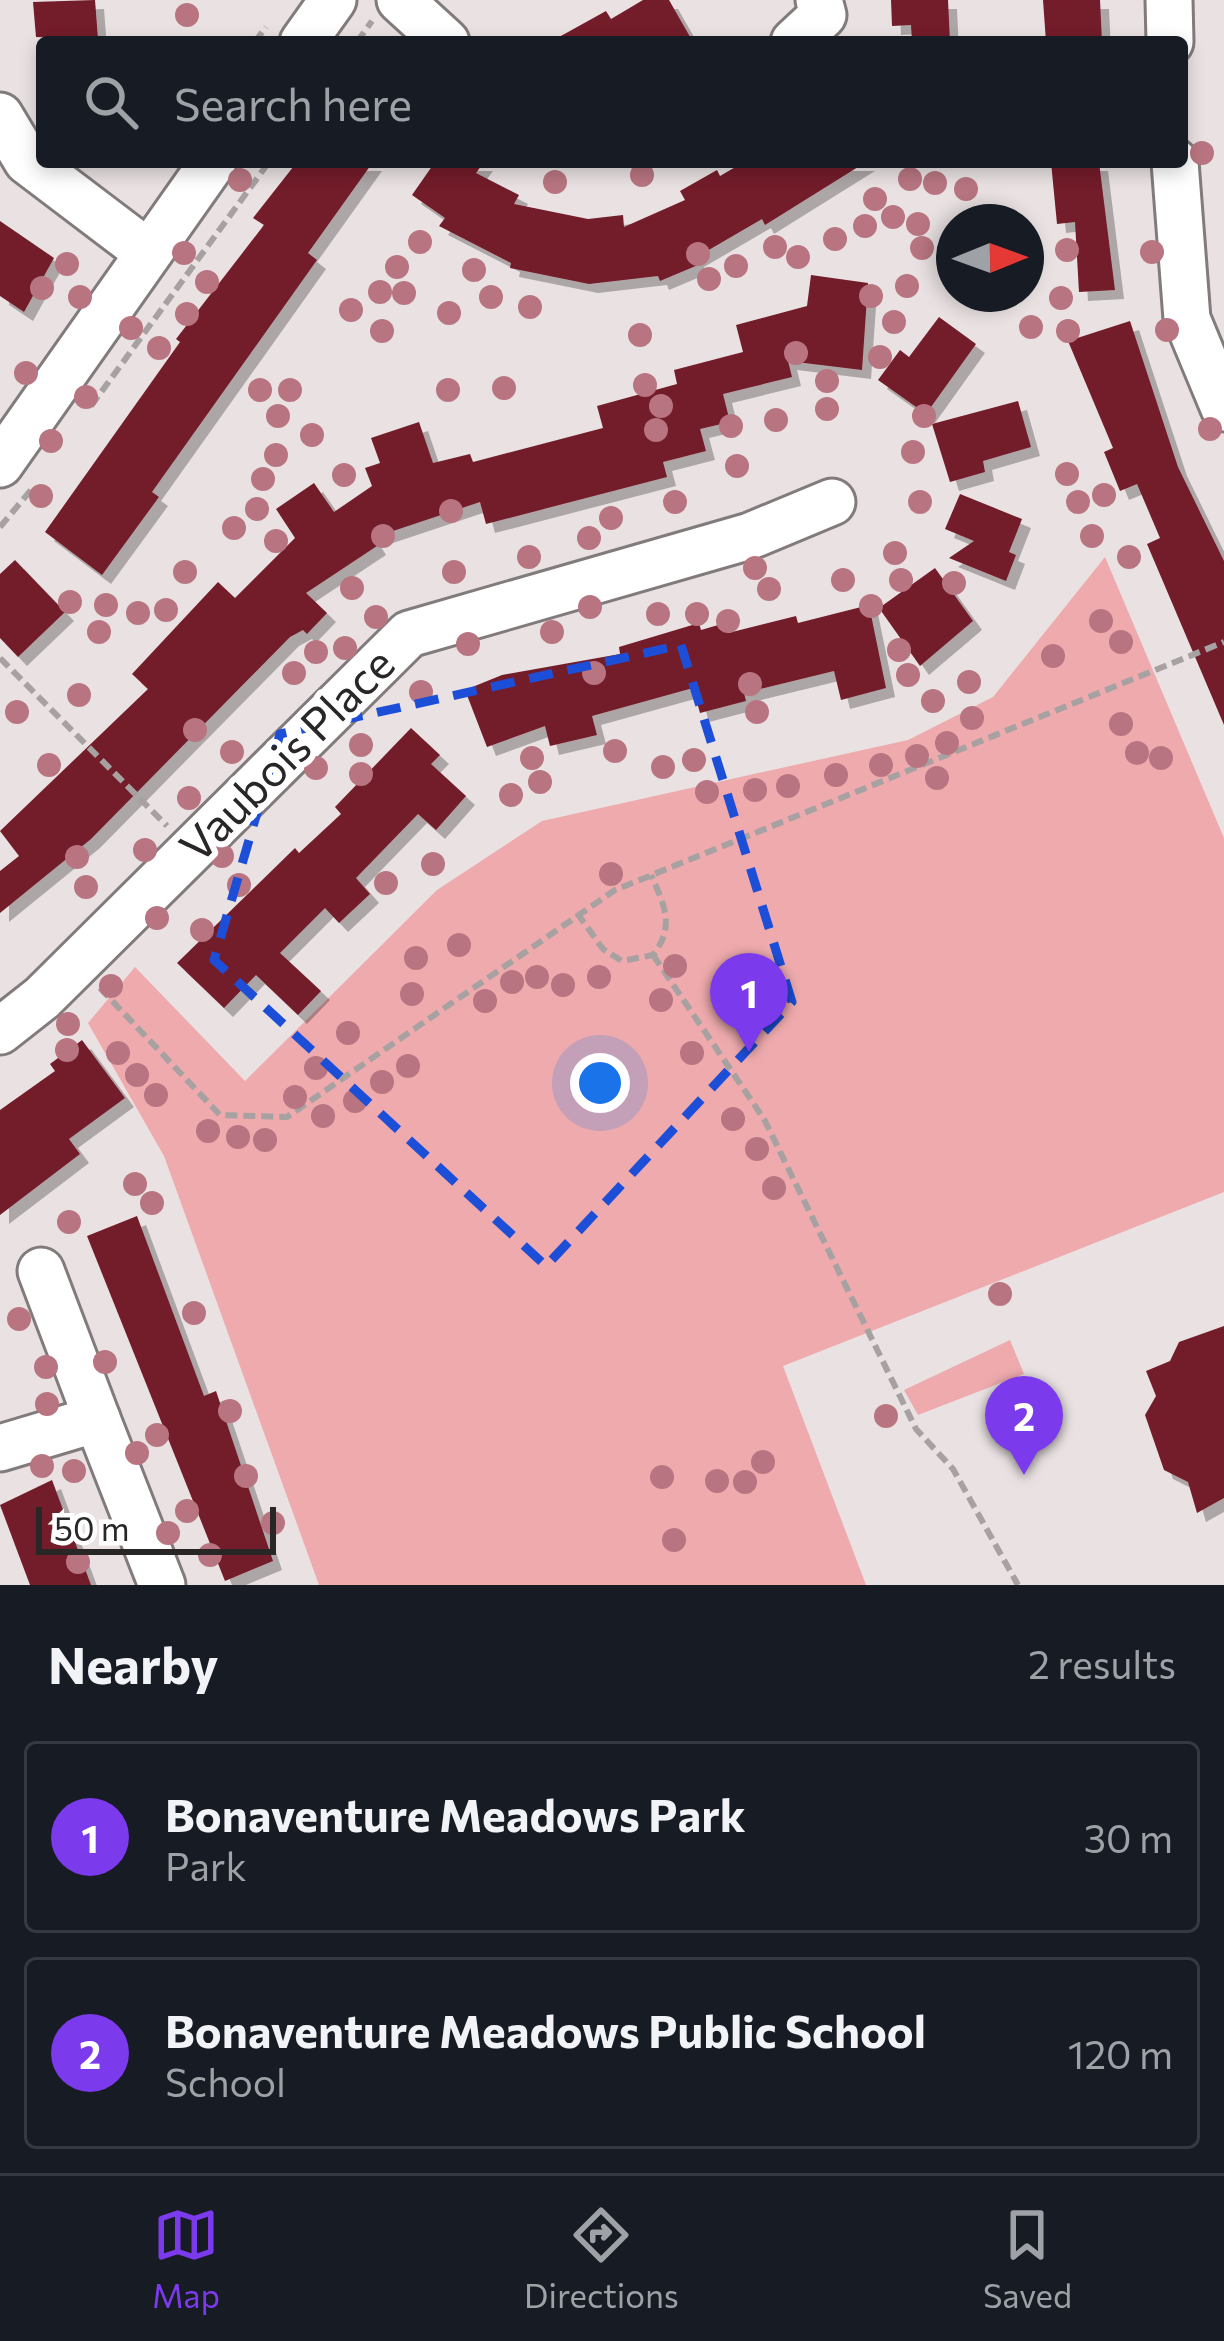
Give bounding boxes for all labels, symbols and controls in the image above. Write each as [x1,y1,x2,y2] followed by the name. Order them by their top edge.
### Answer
[36,36,1188,168] search box
[78,69,144,135] icon: search
[174,75,412,130] text: Search here
[936,204,1044,312] north arrow
[167,635,404,872] street label: Vaubois Place
[710,953,788,1052] pin: 1
[570,1053,630,1113] your location
[985,1376,1063,1475] pin: 2
[36,1501,276,1554] scale bar
[54,1507,130,1548] text: 50 m
[48,1632,218,1695] text: Nearby
[1028,1639,1176,1687] text: 2 results
[165,1786,746,1841] text: Bonaventure Meadows Park
[81,1813,99,1861] text: 1
[1084,1813,1173,1861] text: 30 m
[165,1841,247,1889] text: Park
[165,2002,926,2057] text: Bonaventure Meadows Public School
[79,2029,101,2077] text: 2
[1068,2029,1173,2077] text: 120 m
[165,2057,286,2105] text: School
[152,2202,220,2315] tab: Map
[524,2202,679,2315] tab: Directions
[983,2202,1072,2315] tab: Saved

